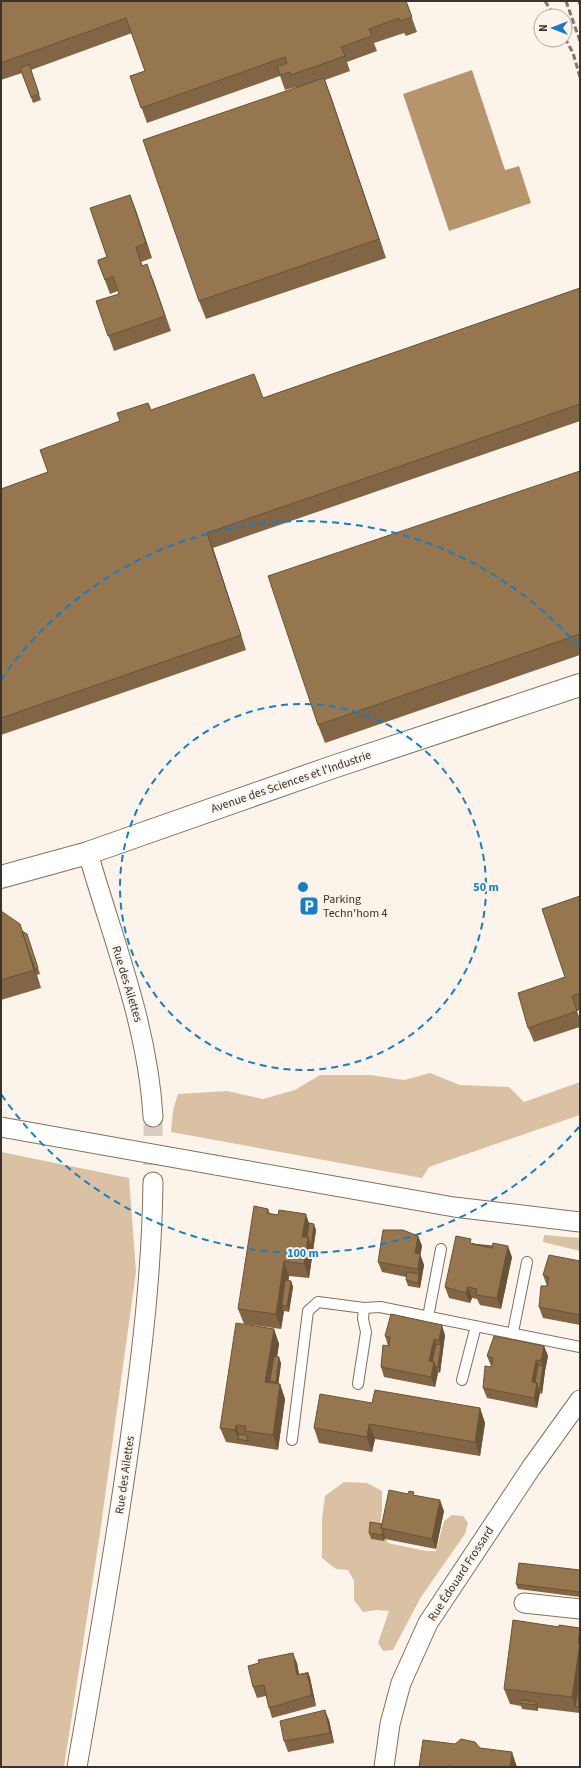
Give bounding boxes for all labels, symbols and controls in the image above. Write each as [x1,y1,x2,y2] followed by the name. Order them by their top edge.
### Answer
[533,8,573,48] north arrow
[536,24,551,32] text: N
[209,747,373,817] street label: Avenue des Sciences et l'Industrie
[473,879,499,896] text: 50 m
[296,880,310,894] centre of rings
[323,891,388,922] place label: Parking Techn'hom 4
[298,895,320,917] parking icon: Parking Techn'hom 4
[107,944,147,1024] street label: Rue des Ailettes
[287,1245,319,1262] text: 100 m
[111,1435,139,1515] street label: Rue des Ailettes
[424,1523,498,1625] street label: Rue Édouard Frossard

